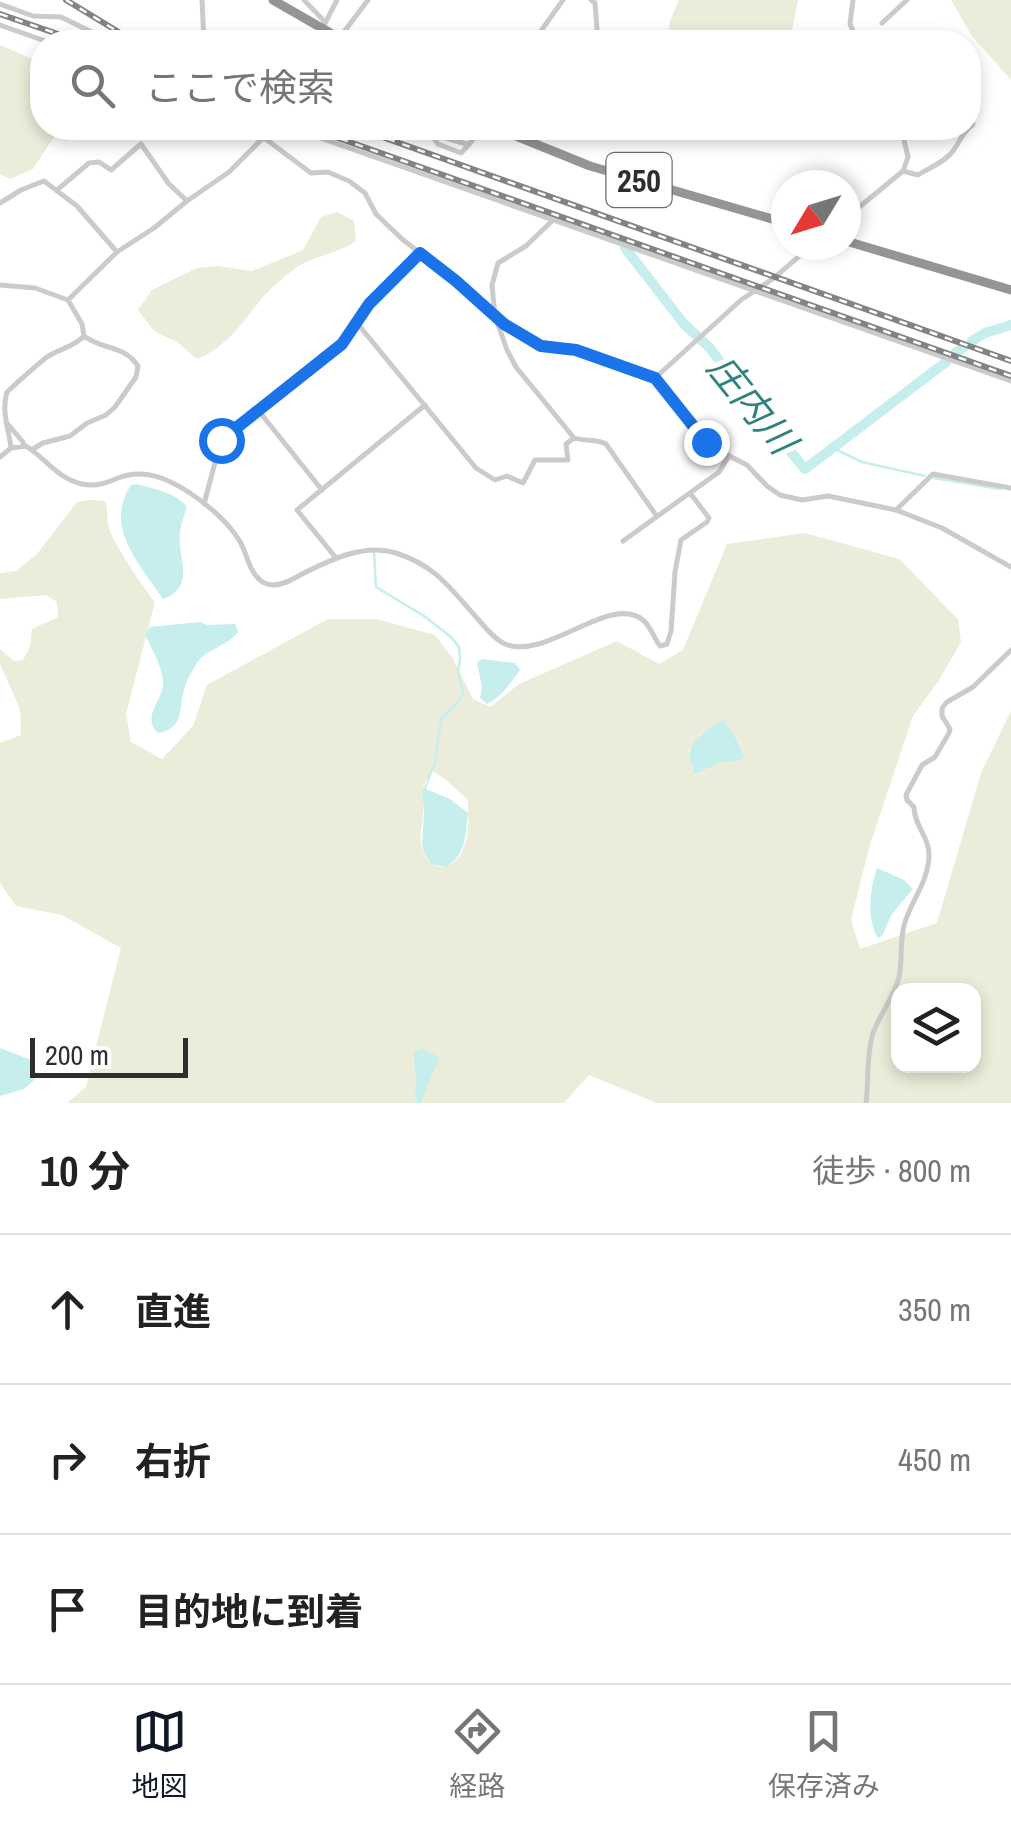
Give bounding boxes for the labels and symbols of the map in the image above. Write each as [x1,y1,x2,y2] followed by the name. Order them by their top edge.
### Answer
[606,153,672,207] road number: 250
[771,170,861,260] north arrow
[696,344,810,467] water label: 庄内川
[199,418,245,464] route start
[684,420,730,466] route end
[30,1033,188,1078] scale bar

